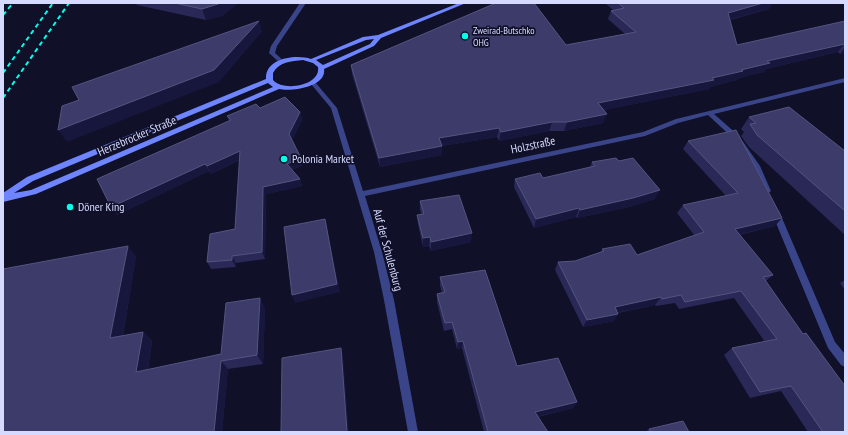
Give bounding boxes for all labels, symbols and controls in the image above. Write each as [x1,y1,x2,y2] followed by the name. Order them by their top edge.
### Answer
[473,24,535,49] place label: Zweirad-Butschko OHG
[460,31,470,41] marker: Zweirad-Butschko OHG
[95,112,179,159] street label: Herzebrocker Straße
[509,132,556,157] street label: Holzstraße
[292,151,355,166] place label: Polonia Market
[279,154,289,164] marker: Polonia Market
[78,199,125,214] place label: Döner King
[65,202,75,212] marker: Döner King
[370,207,407,293] street label: Auf der Schulenburg

